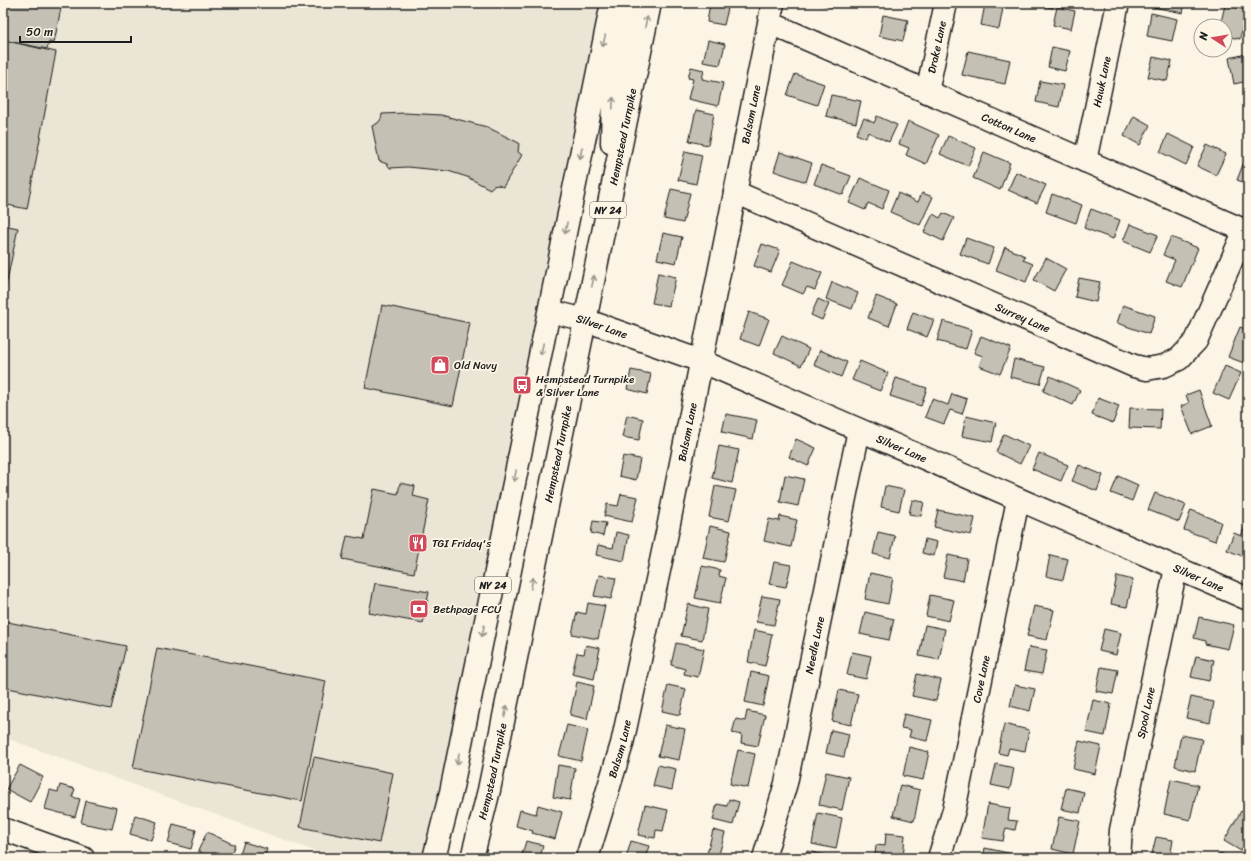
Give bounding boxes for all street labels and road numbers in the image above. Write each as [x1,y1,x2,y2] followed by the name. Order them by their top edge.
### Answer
[922,19,952,75] street label: Drake Lane
[1087,54,1117,109] street label: Hawk Lane
[736,83,766,146] street label: Balsam Lane
[604,86,642,187] street label: Hempstead Turnpike
[978,108,1040,149] street label: Cotton Lane
[590,202,626,218] road number: NY 24
[992,298,1053,338] street label: Surrey Lane
[574,309,630,344] street label: Silver Lane
[673,401,703,463] street label: Balsam Lane
[539,403,578,504] street label: Hempstead Turnpike
[873,429,930,468] street label: Silver Lane
[1170,559,1227,598] street label: Silver Lane
[475,577,511,593] road number: NY 24
[800,614,830,676] street label: Needle Lane
[967,653,996,705] street label: Cove Lane
[1131,685,1161,740] street label: Spool Lane
[603,718,637,781] street label: Balsam Lane
[473,721,513,822] street label: Hempstead Turnpike

